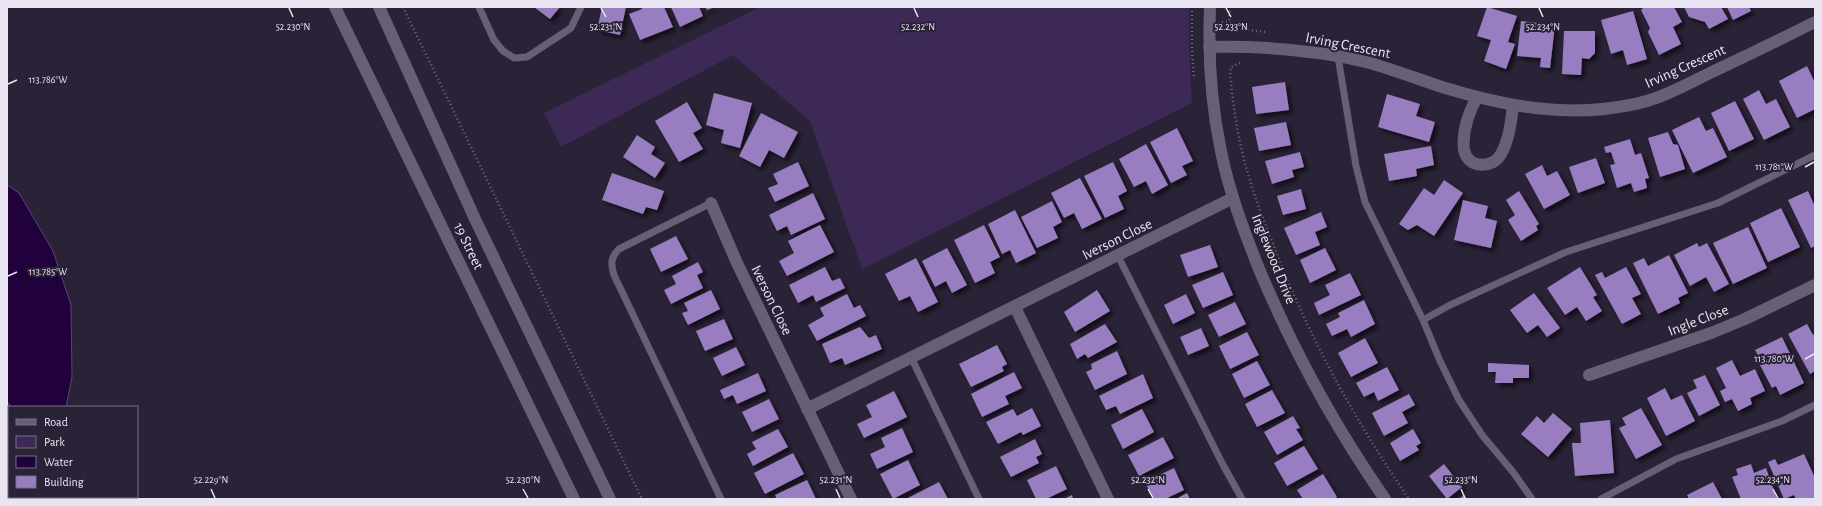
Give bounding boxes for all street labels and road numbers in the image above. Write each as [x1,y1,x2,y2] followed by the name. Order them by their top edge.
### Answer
[1304,30,1392,61] street label: Irving Crescent
[1643,42,1728,91] street label: Irving Crescent
[1249,212,1298,306] street label: Inglewood Drive
[1080,216,1155,263] street label: Iverson Close
[451,220,486,272] street label: 19 Street
[748,263,795,338] street label: Iverson Close
[1666,302,1731,339] street label: Ingle Close

